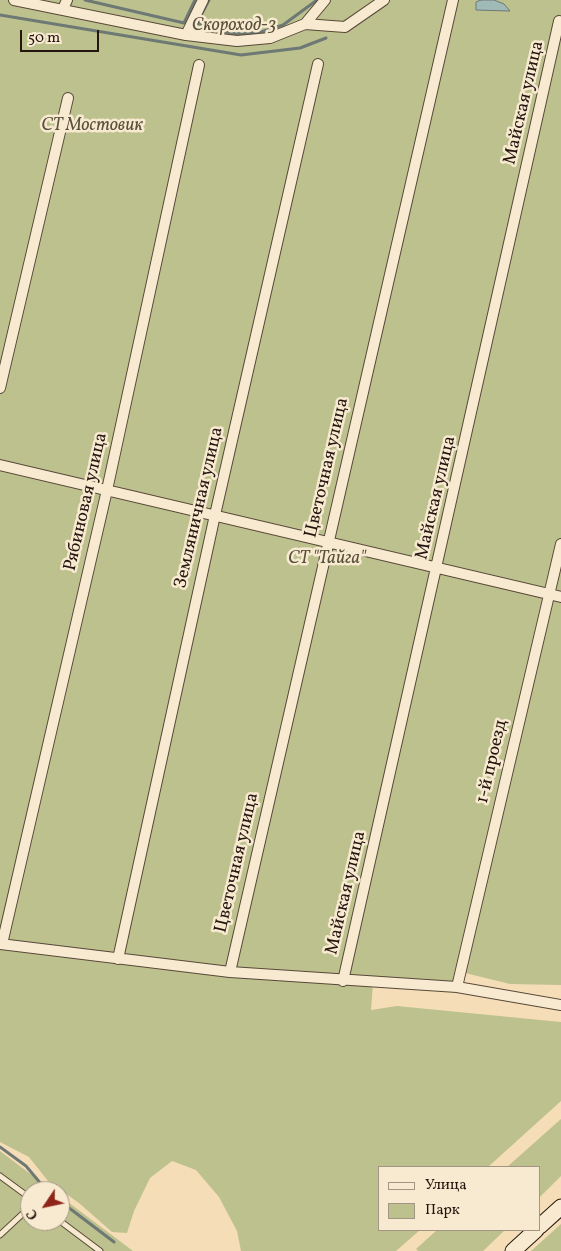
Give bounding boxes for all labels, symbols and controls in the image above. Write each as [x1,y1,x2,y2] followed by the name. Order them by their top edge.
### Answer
[192,16,276,38] park label: Скороход-3
[22,20,101,52] scale bar
[28,28,60,49] text: 50 m
[500,39,550,167] street label: Майская улица
[41,116,143,138] park label: СТ Мостовик
[301,396,355,540] street label: Цветочная улица
[171,425,229,591] street label: Земляничная улица
[61,431,113,573] street label: Рябиновая улица
[412,434,462,562] street label: Майская улица
[288,549,366,571] park label: СТ "Тайга"
[473,718,513,806] street label: 1-й проезд
[211,791,265,935] street label: Цветочная улица
[322,829,372,957] street label: Майская улица
[378,1166,541,1231] legend
[425,1175,467,1196] text: Улица
[20,1181,70,1231] north arrow
[425,1200,460,1221] text: Парк
[23,1205,43,1223] text: С

